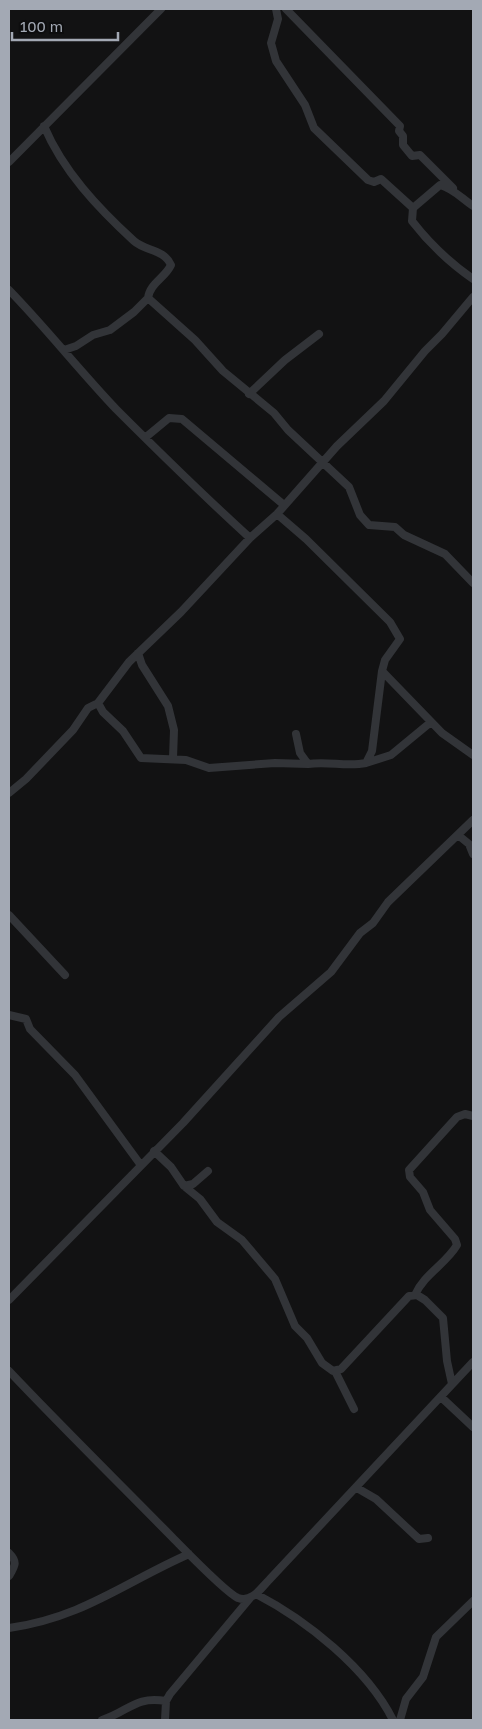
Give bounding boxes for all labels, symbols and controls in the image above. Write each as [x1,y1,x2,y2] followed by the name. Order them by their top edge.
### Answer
[12,10,119,42] scale bar
[20,17,63,35] text: 100 m

